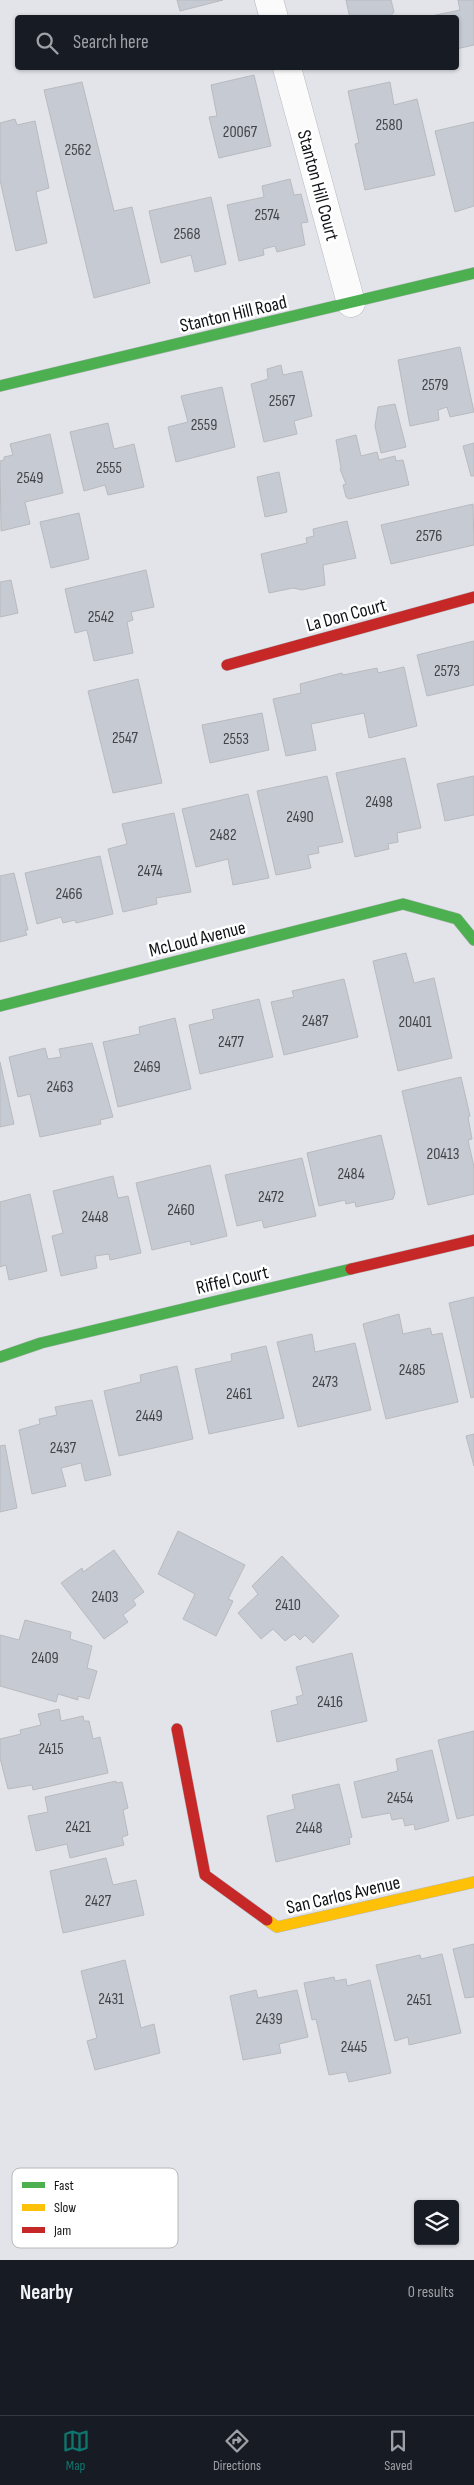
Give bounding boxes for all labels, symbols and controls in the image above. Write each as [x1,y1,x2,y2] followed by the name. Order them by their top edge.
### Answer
[15,15,459,70] search box
[33,29,61,57] icon: search
[73,31,149,54] text: Search here
[375,116,403,135] house number: 2580
[223,123,258,142] house number: 20067
[292,127,343,243] street label: Stanton Hill Court
[65,141,91,160] house number: 2562
[254,206,280,225] house number: 2574
[173,225,201,244] house number: 2568
[178,291,289,338] street label: Stanton Hill Road
[422,376,448,395] house number: 2579
[269,392,296,411] house number: 2567
[191,416,217,435] house number: 2559
[96,459,122,478] house number: 2555
[17,469,43,488] house number: 2549
[416,527,442,546] house number: 2576
[304,594,389,637] street label: La Don Court
[88,608,114,627] house number: 2542
[434,662,460,681] house number: 2573
[112,729,139,748] house number: 2547
[223,730,249,749] house number: 2553
[365,793,393,812] house number: 2498
[286,808,314,827] house number: 2490
[209,826,237,845] house number: 2482
[137,862,163,881] house number: 2474
[55,885,83,904] house number: 2466
[147,916,248,963] street label: McLoud Avenue
[302,1012,329,1031] house number: 2487
[398,1013,432,1032] house number: 20401
[218,1033,245,1052] house number: 2477
[133,1058,161,1077] house number: 2469
[47,1078,73,1097] house number: 2463
[427,1145,459,1164] house number: 20413
[337,1165,365,1184] house number: 2484
[258,1188,284,1207] house number: 2472
[167,1201,195,1220] house number: 2460
[82,1208,109,1227] house number: 2448
[194,1261,271,1300] street label: Riffel Court
[399,1361,425,1380] house number: 2485
[312,1373,338,1392] house number: 2473
[226,1385,252,1404] house number: 2461
[135,1407,163,1426] house number: 2449
[50,1439,77,1458] house number: 2437
[91,1588,119,1607] house number: 2403
[275,1596,301,1615] house number: 2410
[31,1649,59,1668] house number: 2409
[317,1693,343,1712] house number: 2416
[38,1740,64,1759] house number: 2415
[387,1789,414,1808] house number: 2454
[65,1818,91,1837] house number: 2421
[296,1819,323,1838] house number: 2448
[284,1871,402,1920] street label: San Carlos Avenue
[85,1892,112,1911] house number: 2427
[98,1990,124,2009] house number: 2431
[406,1991,432,2010] house number: 2451
[255,2010,283,2029] house number: 2439
[341,2038,367,2057] house number: 2445
[12,2168,178,2248] legend
[54,2177,74,2194] text: Fast
[54,2199,76,2216] text: Slow
[414,2200,459,2245] map controls
[414,2200,459,2245] button: layers
[53,2222,71,2239] text: Jam
[20,2280,73,2305] text: Nearby
[408,2283,454,2302] text: 0 results
[62,2427,90,2474] tab: Map
[213,2427,261,2474] tab: Directions
[384,2427,412,2474] tab: Saved

